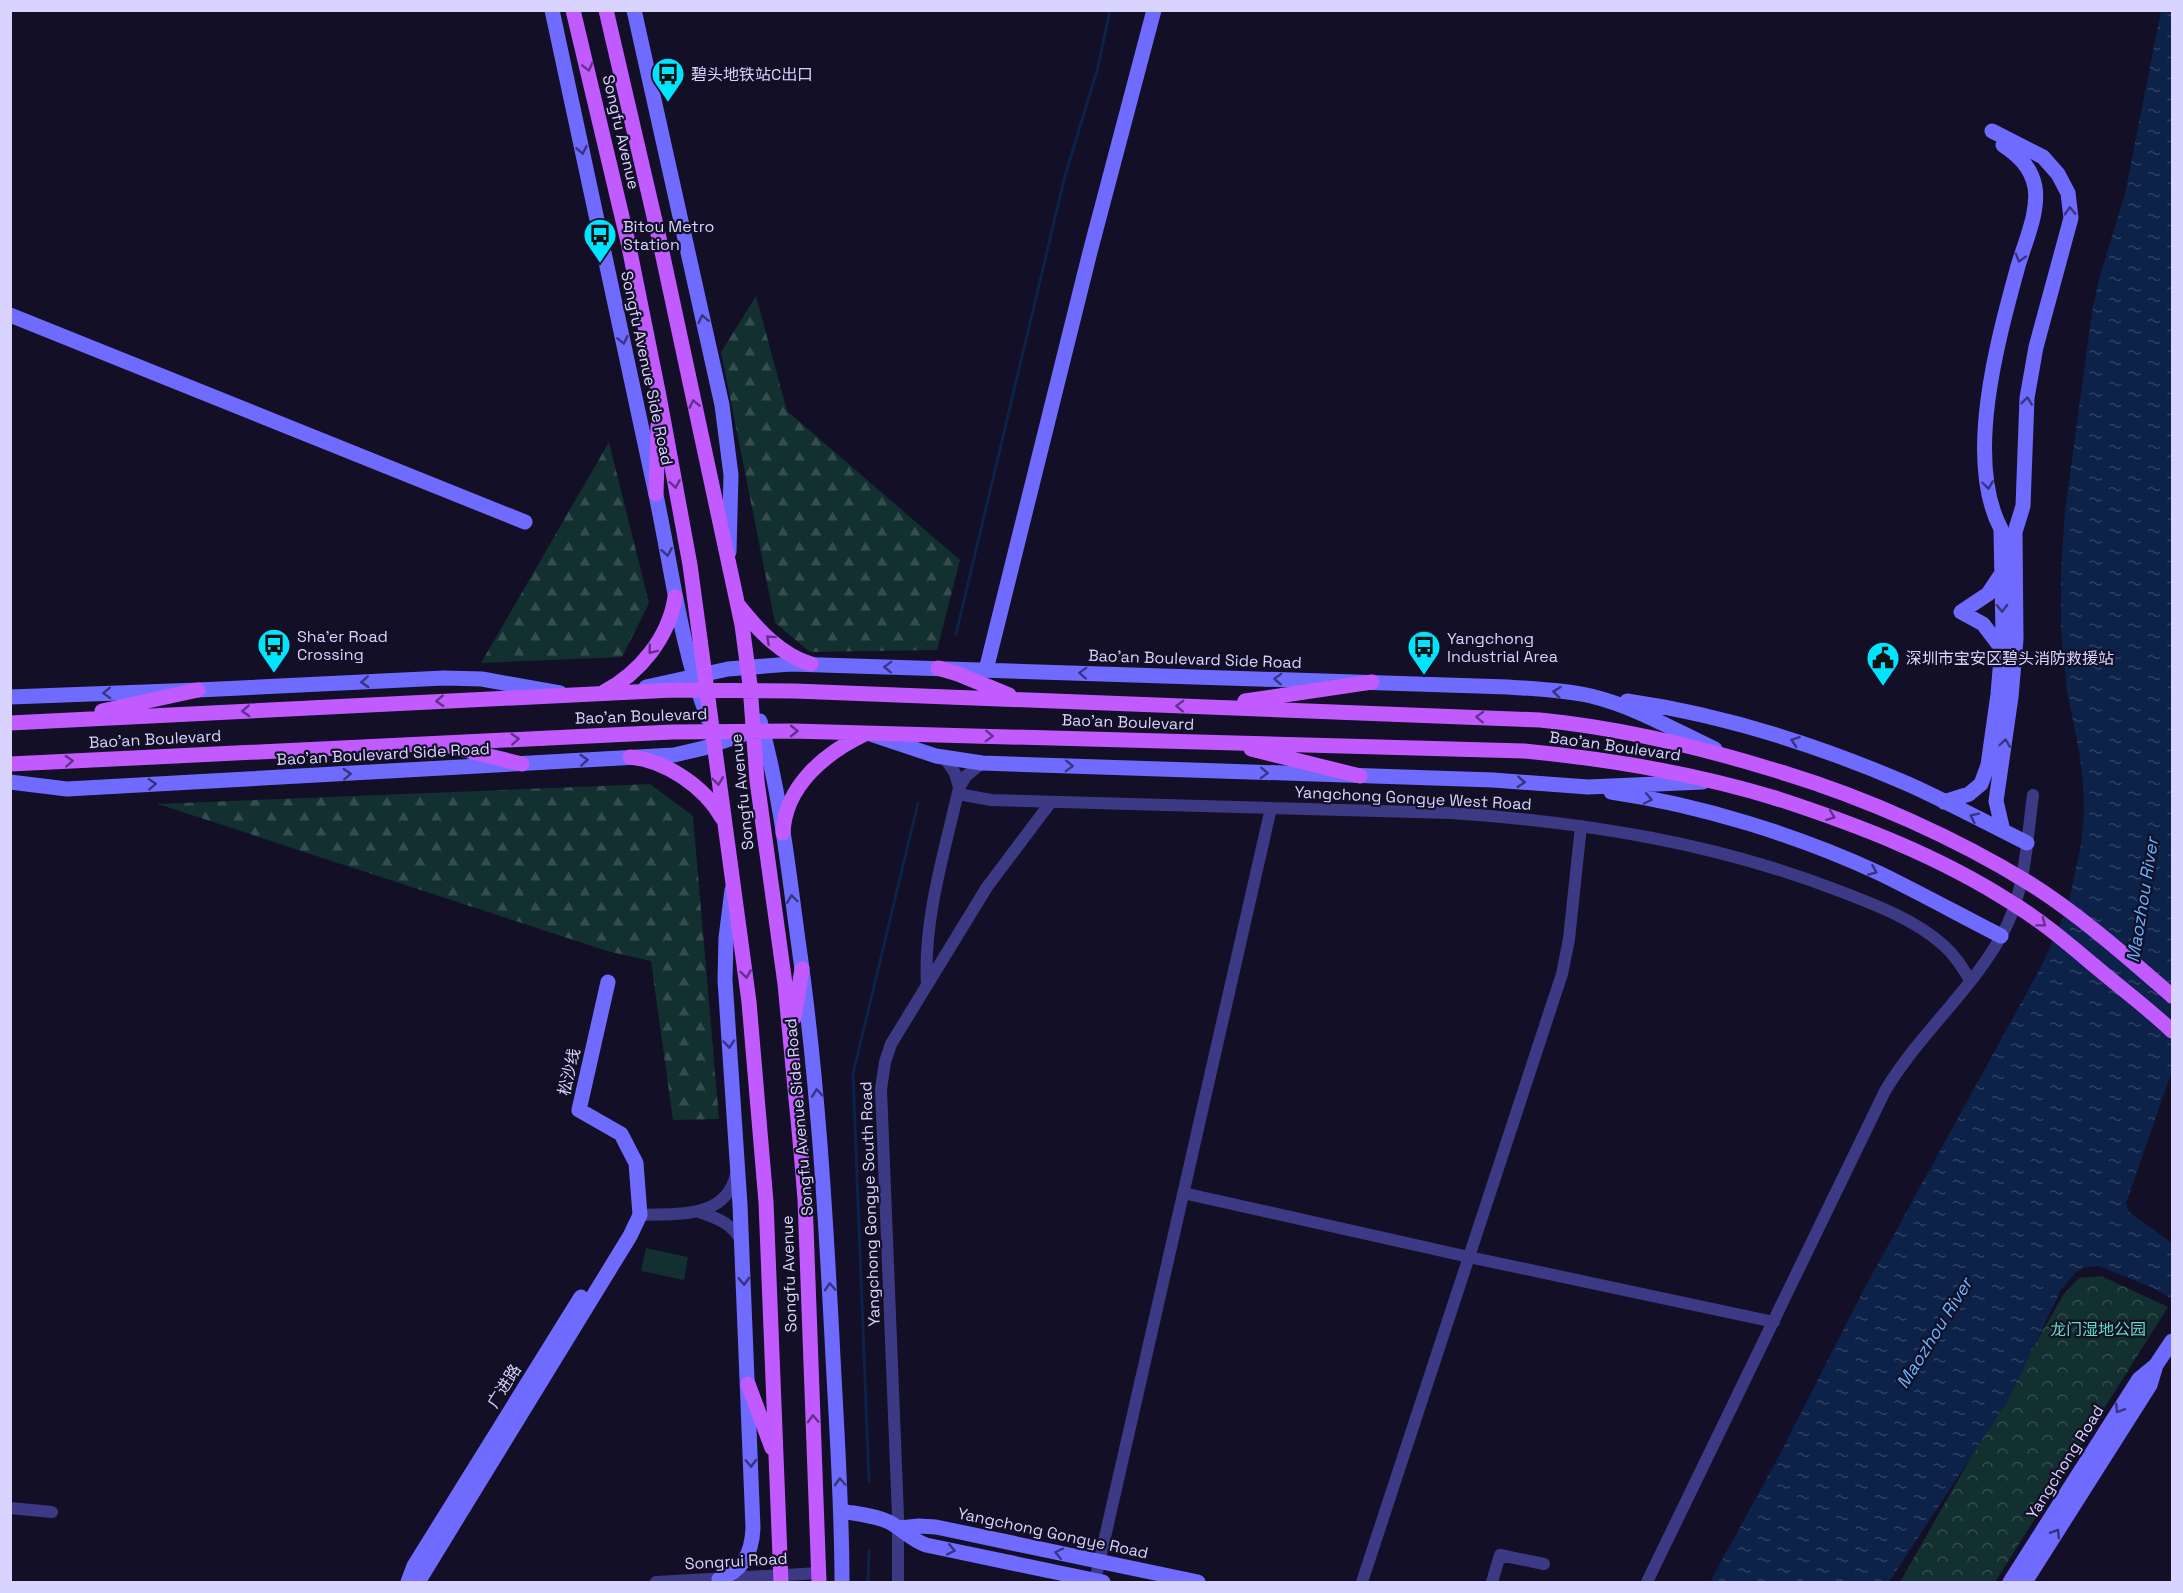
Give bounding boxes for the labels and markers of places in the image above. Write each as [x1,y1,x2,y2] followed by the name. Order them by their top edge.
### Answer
[650,56,686,103] bus stop icon: 碧头地铁站C出口
[691,64,813,85] place label: 碧头地铁站C出口
[623,216,714,255] place label: Bitou Metro Station
[582,217,618,264] bus stop icon: Bitou Metro Station
[297,626,388,665] place label: Sha'er Road Crossing
[256,627,292,674] bus stop icon: Sha'er Road Crossing
[1447,628,1558,667] place label: Yangchong Industrial Area
[1406,629,1442,676] bus stop icon: Yangchong Industrial Area
[1865,640,1901,687] public building icon: 深圳市宝安区碧头消防救援站
[1906,648,2114,669] place label: 深圳市宝安区碧头消防救援站

